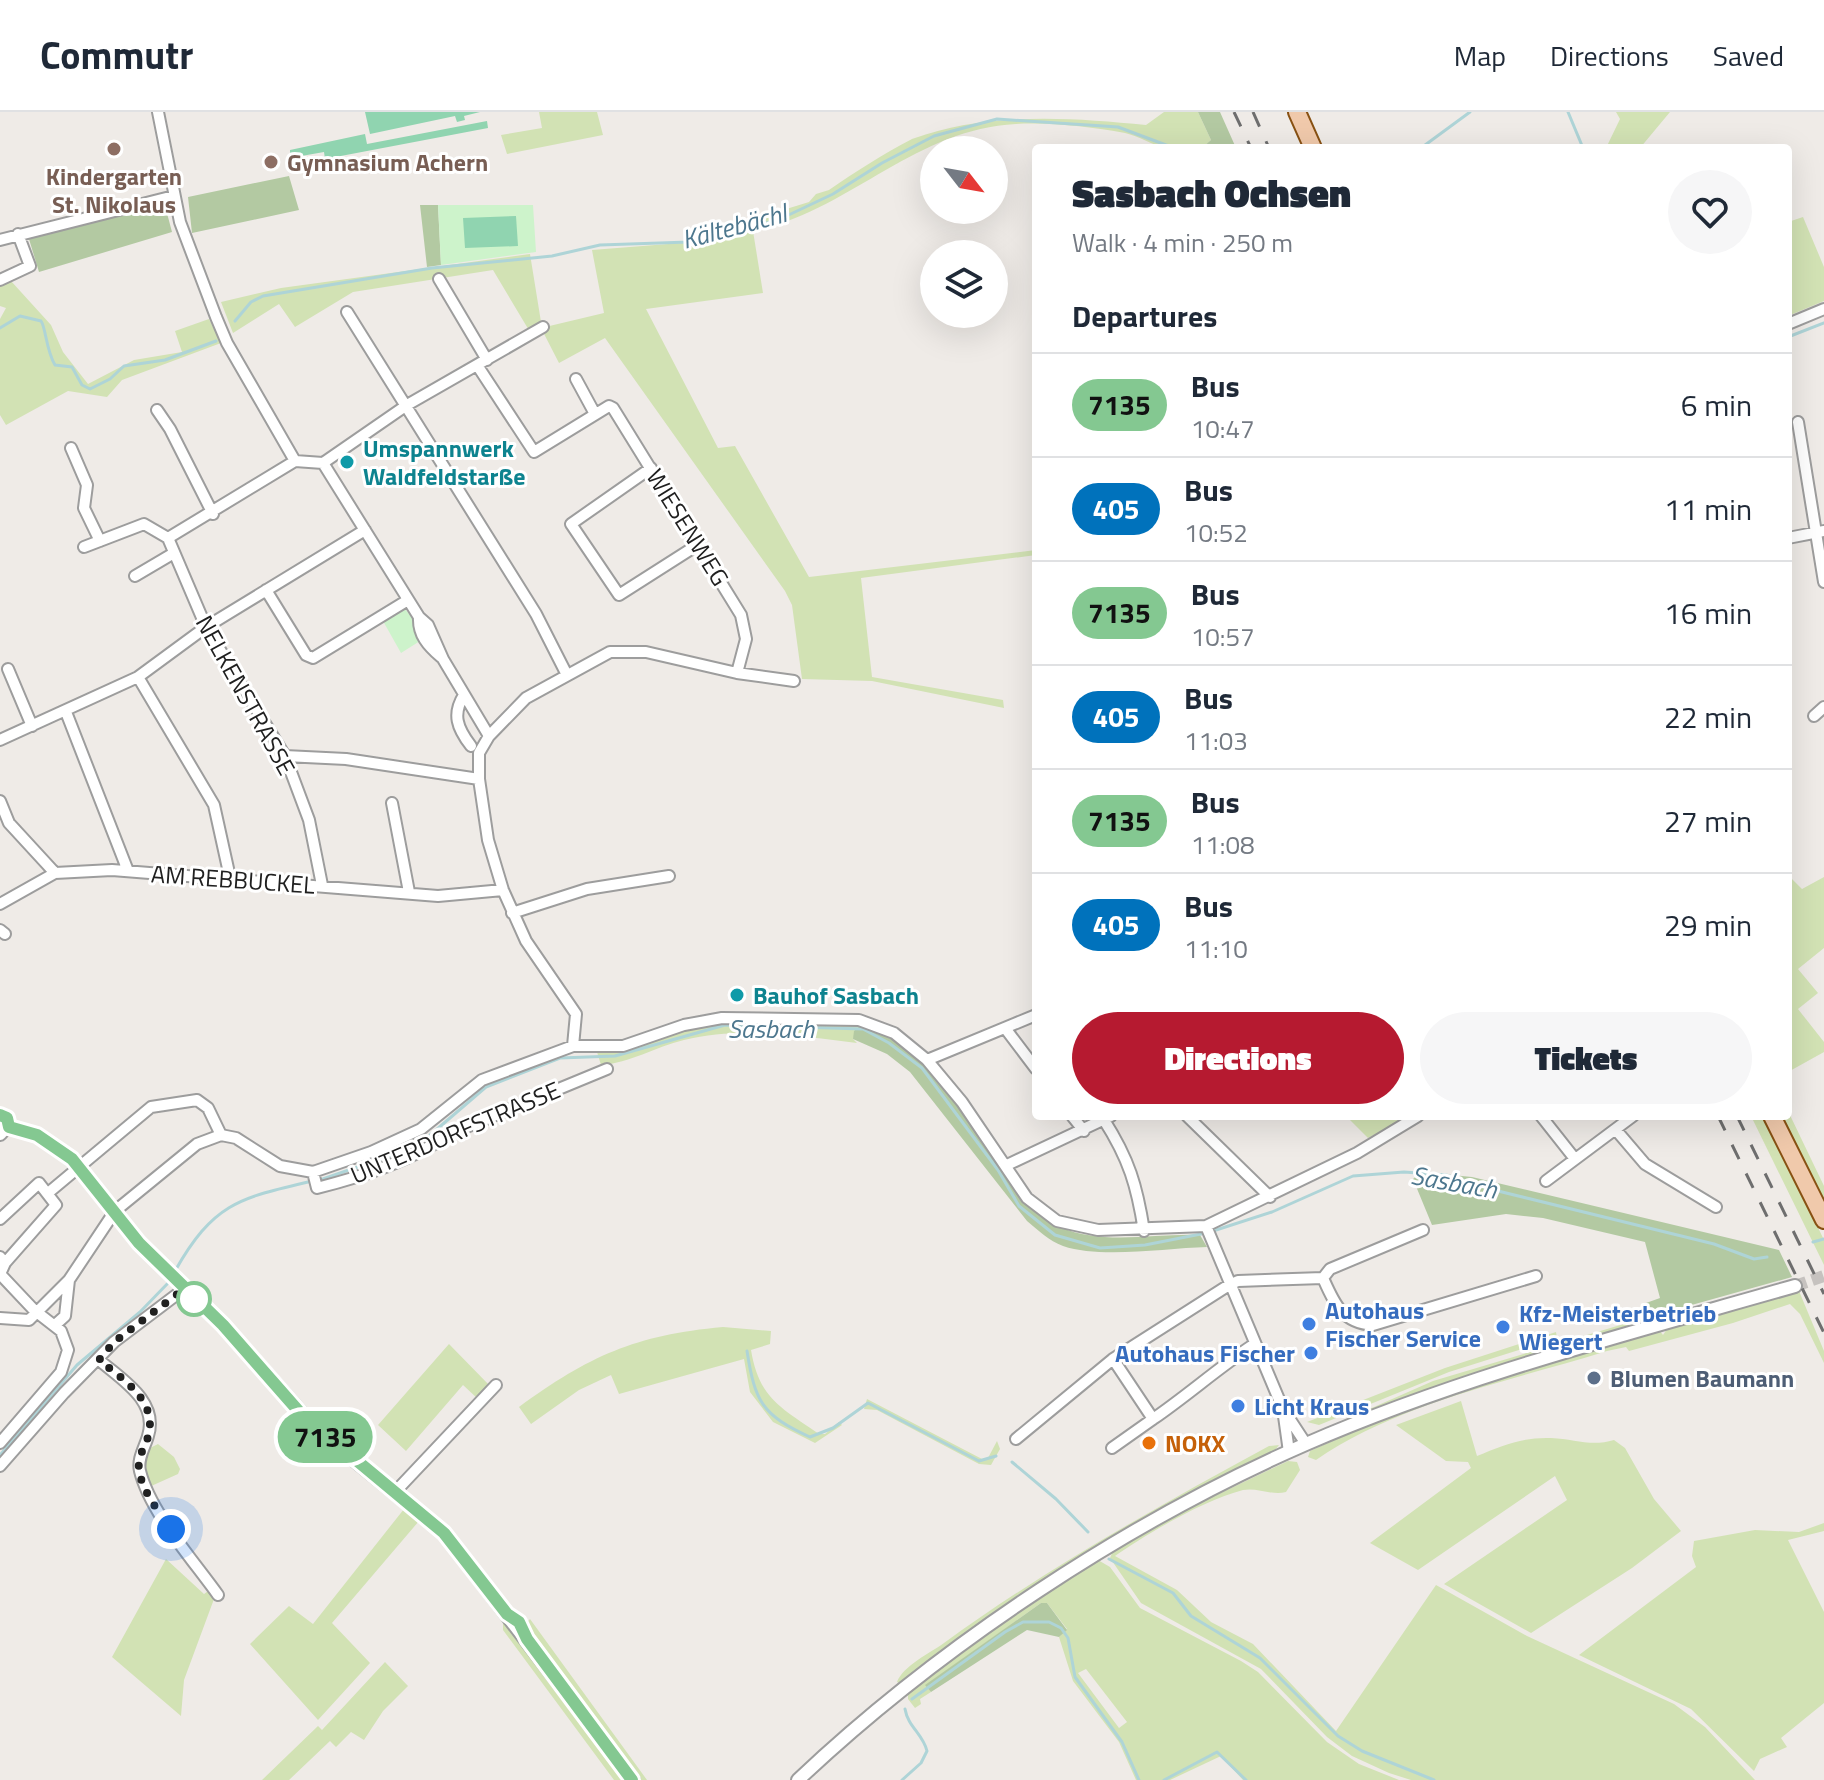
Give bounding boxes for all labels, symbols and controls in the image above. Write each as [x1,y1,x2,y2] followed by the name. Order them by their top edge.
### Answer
[40,26,193,84] text: Commutr
[1454,34,1506,77] text: Map
[1550,34,1669,77] text: Directions
[1713,34,1784,77] text: Saved
[920,136,1008,224] north arrow
[920,136,1008,328] map controls
[105,140,123,158] marker: Kindergarten St. Nikolaus
[287,144,488,180] place label: Gymnasium Achern
[262,153,280,171] marker: Gymnasium Achern
[46,158,182,222] place label: Kindergarten St. Nikolaus
[1072,164,1351,222] text: Sasbach Ochsen
[1668,170,1752,254] button: heart
[677,192,794,259] water label: Kältebächl
[1072,223,1293,262] text: Walk · 4 min · 250 m
[920,240,1008,328] button: layers
[1072,293,1217,339] text: Departures
[1191,363,1240,409] text: Bus
[1681,382,1752,428] text: 6 min
[1088,383,1151,426] text: 7135
[1191,409,1255,448] text: 10:47
[363,430,525,494] place label: Umspannwerk Waldfeldstarße
[338,453,356,471] marker: Umspannwerk Waldfeldstarße
[638,461,738,593] street label: WIESENWEG
[1184,467,1233,513] text: Bus
[1664,486,1752,532] text: 11 min
[1092,487,1140,530] text: 405
[1184,513,1248,552] text: 10:52
[1191,571,1240,617] text: Bus
[1664,590,1752,636] text: 16 min
[1088,591,1151,634] text: 7135
[187,609,305,781] street label: NELKENSTRASSE
[1191,617,1255,656] text: 10:57
[1184,675,1233,721] text: Bus
[1664,694,1752,740] text: 22 min
[1092,695,1140,738] text: 405
[1184,721,1248,760] text: 11:03
[1191,779,1240,825] text: Bus
[1664,798,1752,844] text: 27 min
[1088,799,1151,842] text: 7135
[1191,825,1255,864] text: 11:08
[150,855,317,903] street label: AM REBBUCKEL
[1184,883,1233,929] text: Bus
[1664,902,1752,948] text: 29 min
[1092,903,1140,946] text: 405
[1184,929,1248,968] text: 11:10
[753,977,919,1013] place label: Bauhof Sasbach
[728,986,746,1004] marker: Bauhof Sasbach
[728,1009,815,1048] water label: Sasbach
[1072,1012,1404,1104] button: Directions
[1420,1012,1752,1104] button: Tickets
[345,1072,565,1192] street label: UNTERDORFSTRASSE
[1408,1155,1501,1209] water label: Sasbach
[177,1282,211,1316] unlabelled marker
[1325,1292,1481,1356] place label: Autohaus Fischer Service
[1519,1295,1716,1359] place label: Kfz-Meisterbetrieb Wiegert
[1300,1315,1318,1333] marker: Autohaus Fischer Service
[1494,1318,1512,1336] marker: Kfz-Meisterbetrieb Wiegert
[1115,1335,1295,1371] place label: Autohaus Fischer
[1302,1344,1320,1362] marker: Autohaus Fischer
[1610,1360,1794,1396] place label: Blumen Baumann
[1585,1369,1603,1387] marker: Blumen Baumann
[1254,1388,1369,1424] place label: Licht Kraus
[1229,1397,1247,1415] marker: Licht Kraus
[269,1411,381,1463] line badge: 7135
[294,1415,356,1458] text: 7135
[1165,1425,1226,1461] place label: NOKX
[1140,1434,1158,1452] marker: NOKX
[151,1509,191,1549] your location

